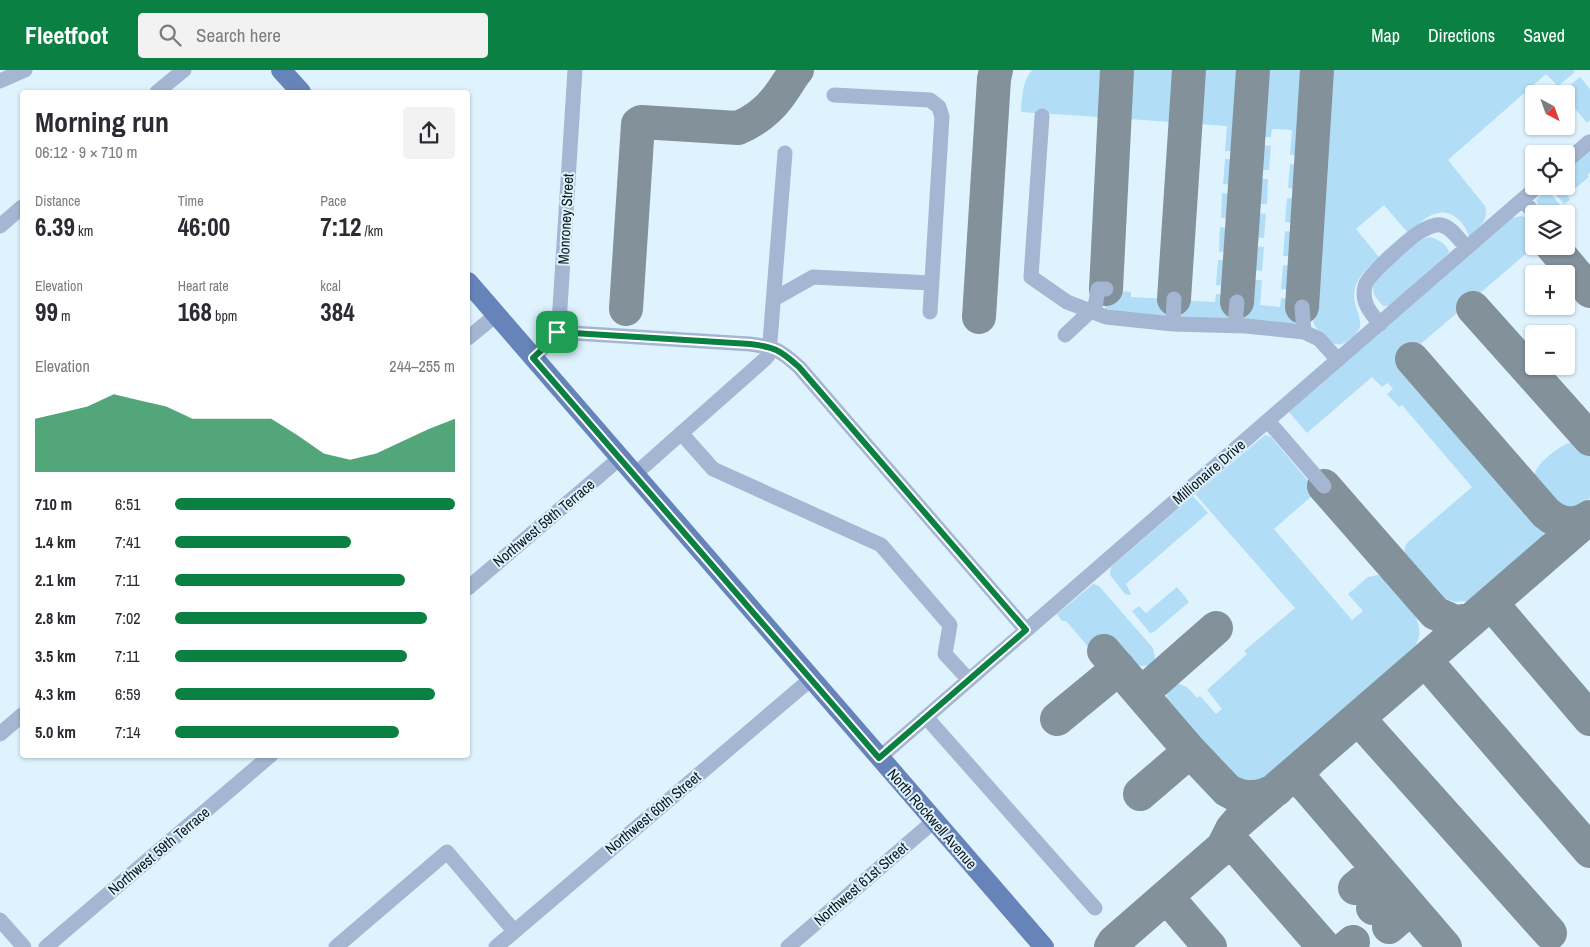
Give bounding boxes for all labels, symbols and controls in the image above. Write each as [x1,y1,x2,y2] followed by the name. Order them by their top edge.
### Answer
[138,13,488,58] search box
[25,19,108,51] text: Fleetfoot
[156,21,184,49] icon: search
[196,22,281,48] text: Search here
[1371,23,1400,48] text: Map
[1428,23,1495,48] text: Directions
[1523,23,1565,48] text: Saved
[1525,85,1575,135] north arrow
[1525,85,1575,375] map controls
[35,103,169,141] text: Morning run
[403,107,455,159] button: share
[35,141,138,163] text: 06:12 · 9 × 710 m
[1525,145,1575,195] button: locate
[553,172,578,265] street label: Monroney Street
[35,192,80,210] text: Distance
[178,192,204,210] text: Time
[320,192,347,210] text: Pace
[1525,205,1575,255] button: layers
[35,210,75,244] text: 6.39
[178,210,230,244] text: 46:00
[320,210,361,244] text: 7:12
[75,222,93,240] text: km
[361,222,383,240] text: /km
[1525,265,1575,315] button: +
[35,277,83,295] text: Elevation
[178,277,229,295] text: Heart rate
[320,277,341,295] text: kcal
[35,295,58,329] text: 99
[178,295,212,329] text: 168
[320,295,355,329] text: 384
[58,307,71,325] text: m
[212,307,237,325] text: bpm
[536,311,578,353] pin
[543,318,571,346] icon: arrive
[1525,325,1575,375] button: −
[35,355,90,377] text: Elevation
[389,355,455,377] text: 244–255 m
[1168,434,1250,509] street label: Millionaire Drive
[488,474,599,571] street label: Northwest 59th Terrace
[35,493,72,515] text: 710 m
[115,493,141,515] text: 6:51
[35,531,76,553] text: 1.4 km
[115,531,141,553] text: 7:41
[35,569,76,591] text: 2.1 km
[115,569,140,591] text: 7:11
[35,607,76,629] text: 2.8 km
[115,607,141,629] text: 7:02
[35,645,76,667] text: 3.5 km
[115,645,140,667] text: 7:11
[35,683,76,705] text: 4.3 km
[115,683,141,705] text: 6:59
[35,721,76,743] text: 5.0 km
[115,721,141,743] text: 7:14
[883,764,982,874] street label: North Rockwell Avenue
[600,766,705,859] street label: Northwest 60th Street
[103,802,214,899] street label: Northwest 59th Terrace
[809,837,913,930] street label: Northwest 61st Street

